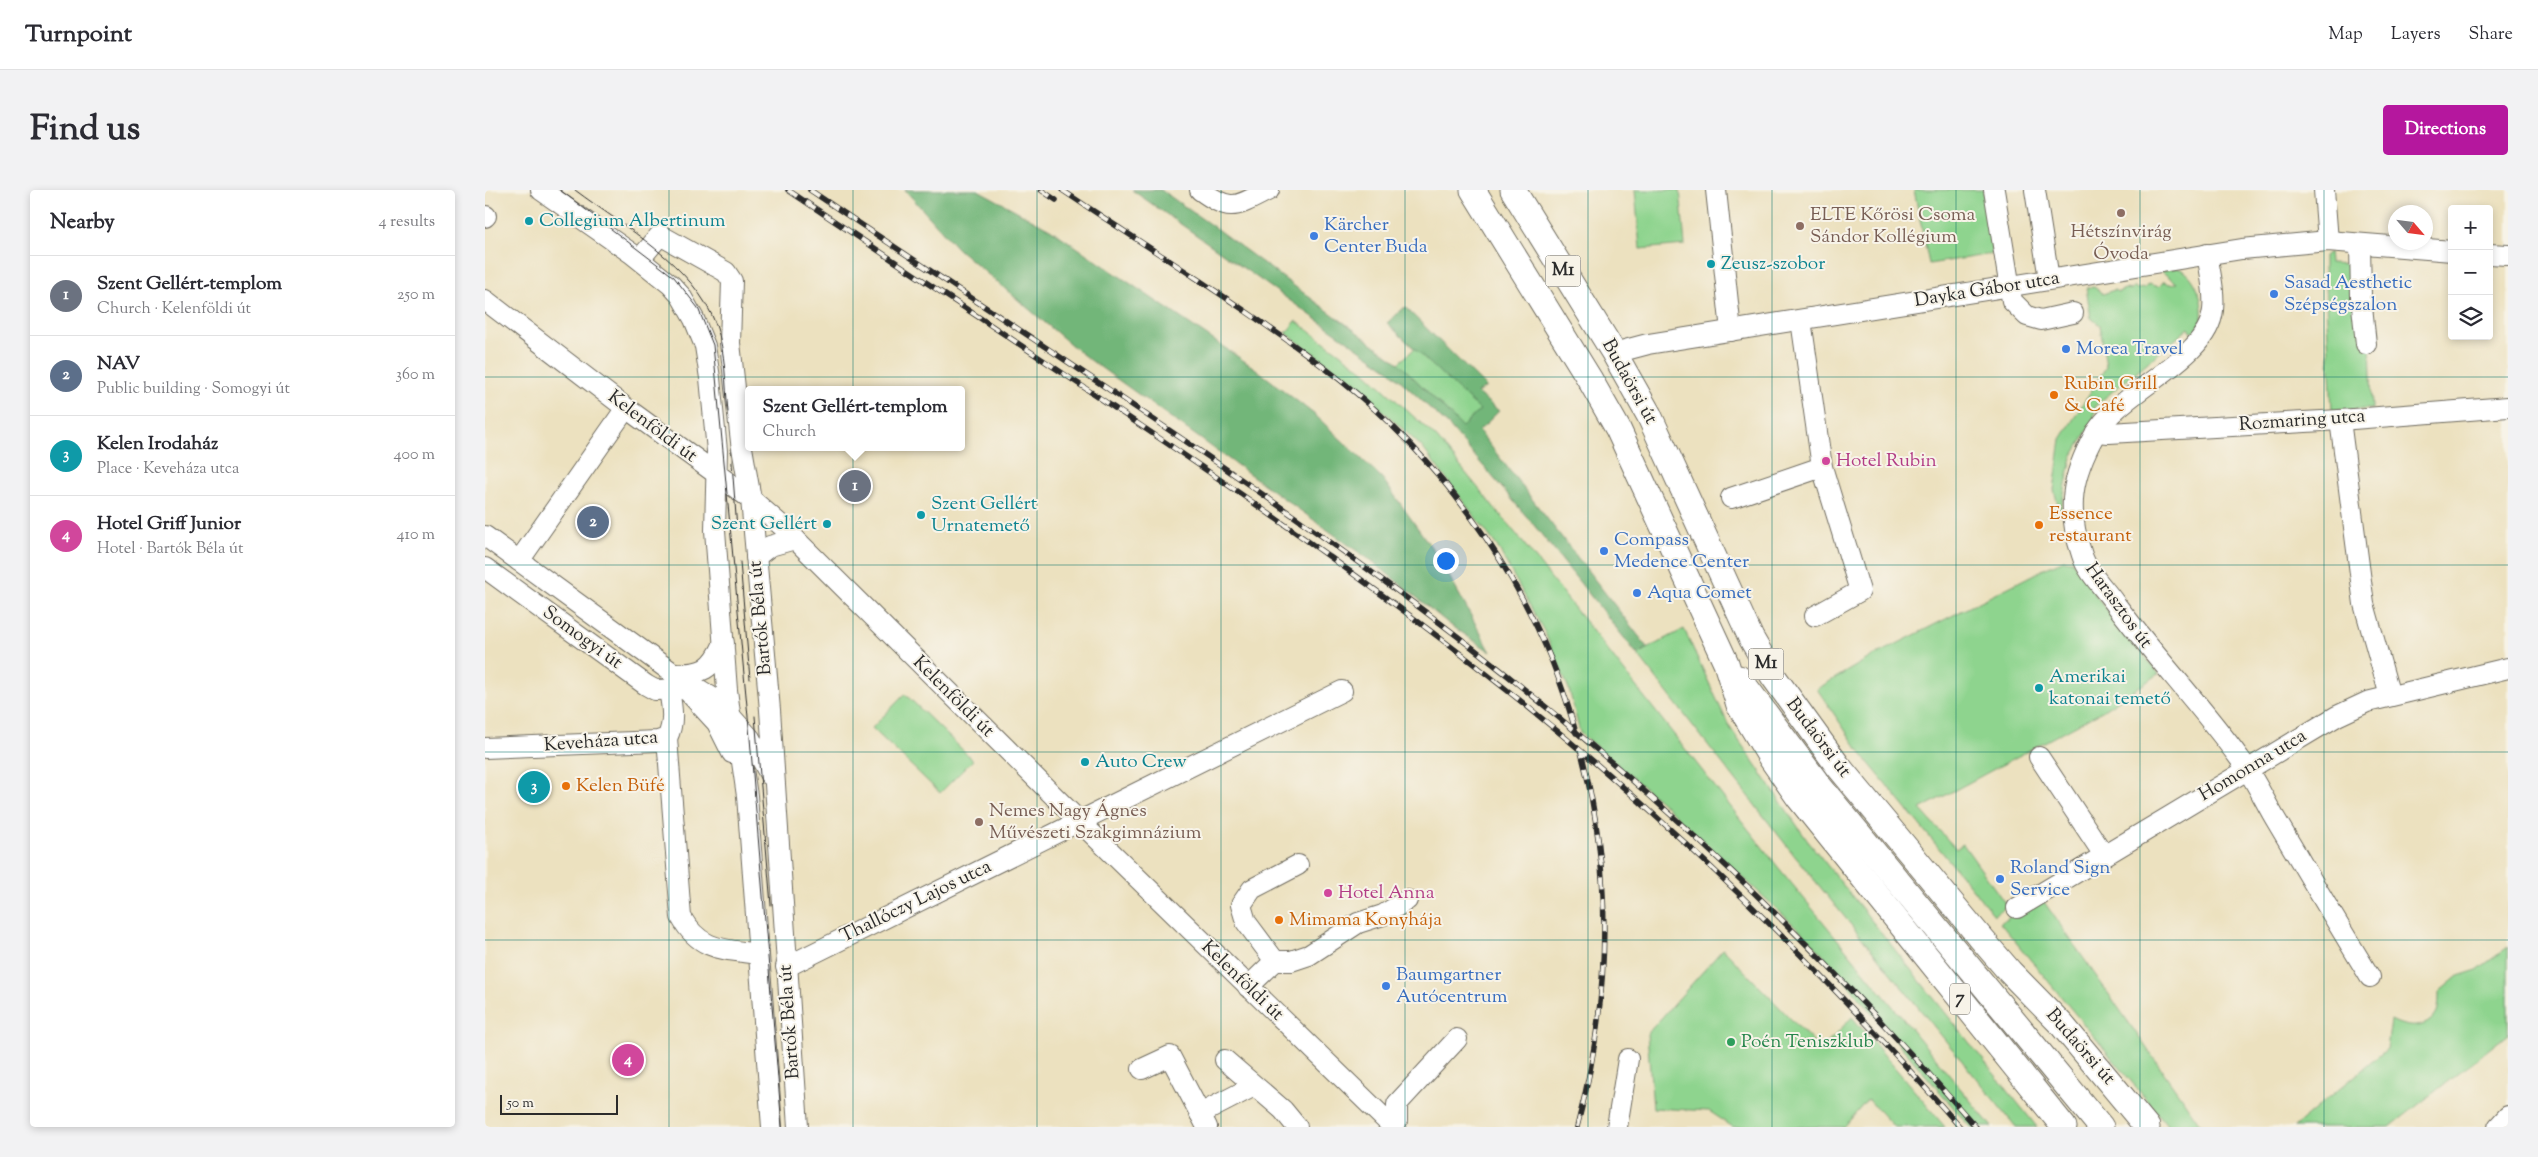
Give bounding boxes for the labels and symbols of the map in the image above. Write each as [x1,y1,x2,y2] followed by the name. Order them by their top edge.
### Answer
[1810,202,1976,251] place label: ELTE Kőrösi Csoma Sándor Kollégium
[2388,205,2433,250] north arrow
[2115,207,2127,219] marker: Hétszínvirág Óvoda
[539,208,726,235] place label: Collegium Albertinum
[1324,212,1428,261] place label: Kärcher Center Buda
[523,215,535,227] marker: Collegium Albertinum
[2070,219,2172,268] place label: Hétszínvirág Óvoda
[1794,220,1806,232] marker: ELTE Kőrösi Csoma Sándor Kollégium
[1308,230,1320,242] marker: Kärcher Center Buda
[1721,251,1825,278] place label: Zeusz-szobor
[1545,256,1581,286] road number: M1
[1705,258,1717,270] marker: Zeusz-szobor
[1912,265,2062,315] street label: Dayka Gábor utca
[2284,270,2413,319] place label: Sasad Aesthetic Szépségszalon
[2268,288,2280,300] marker: Sasad Aesthetic Szépségszalon
[1594,334,1664,430] street label: Budaörsi út
[2076,336,2183,363] place label: Morea Travel
[2060,343,2072,355] marker: Morea Travel
[2064,371,2158,420] place label: Rubin Grill & Café
[602,384,703,470] street label: Kelenföldi út
[2048,389,2060,401] marker: Rubin Grill & Café
[2238,403,2366,439] street label: Rozmaring utca
[1836,448,1937,475] place label: Hotel Rubin
[1820,455,1832,467] marker: Hotel Rubin
[839,467,871,505] pin: 1
[931,491,1038,540] place label: Szent Gellért Urnatemető
[2049,501,2132,550] place label: Essence restaurant
[577,503,609,541] pin: 2
[915,509,927,521] marker: Szent Gellért Urnatemető
[711,511,817,538] place label: Szent Gellért
[821,518,833,530] marker: Szent Gellért
[2033,519,2045,531] marker: Essence restaurant
[1614,527,1749,576] place label: Compass Medence Center
[1598,545,1610,557] marker: Compass Medence Center
[1433,548,1459,574] your location
[2078,558,2159,655] street label: Harasztos út
[742,559,779,676] street label: Bartók Béla út
[1647,580,1752,607] place label: Aqua Comet
[1631,587,1643,599] marker: Aqua Comet
[536,600,628,677] street label: Somogyi út
[1749,648,1783,679] road number: M1
[906,650,1000,744] street label: Kelenföldi út
[2049,664,2171,713] place label: Amerikai katonai temető
[2033,682,2045,694] marker: Amerikai katonai temető
[1779,692,1857,784] street label: Budaörsi út
[2194,723,2312,809] street label: Homonna utca
[543,725,659,759] street label: Keveháza utca
[1095,749,1187,776] place label: Auto Crew
[1079,756,1091,768] marker: Auto Crew
[518,768,550,806] pin: 3
[576,773,665,800] place label: Kelen Büfé
[560,780,572,792] marker: Kelen Büfé
[989,798,1202,847] place label: Nemes Nagy Ágnes Művészeti Szakgimnázium
[973,816,985,828] marker: Nemes Nagy Ágnes Művészeti Szakgimnázium
[836,854,996,950] street label: Thallóczy Lajos utca
[2010,855,2110,904] place label: Roland Sign Service
[1994,873,2006,885] marker: Roland Sign Service
[1338,880,1435,907] place label: Hotel Anna
[1322,887,1334,899] marker: Hotel Anna
[1289,907,1442,934] place label: Mimama Konyhája
[1273,914,1285,926] marker: Mimama Konyhája
[1194,934,1290,1028] street label: Kelenföldi út
[1396,962,1508,1011] place label: Baumgartner Autócentrum
[772,963,807,1080] street label: Bartók Béla út
[1380,980,1392,992] marker: Baumgartner Autócentrum
[1950,984,1970,1014] road number: 7
[2039,1003,2121,1092] street label: Budaörsi út
[1741,1029,1874,1056] place label: Poén Teniszklub
[1725,1036,1737,1048] marker: Poén Teniszklub
[612,1041,644,1079] pin: 4
[500,1092,617,1115] scale bar

